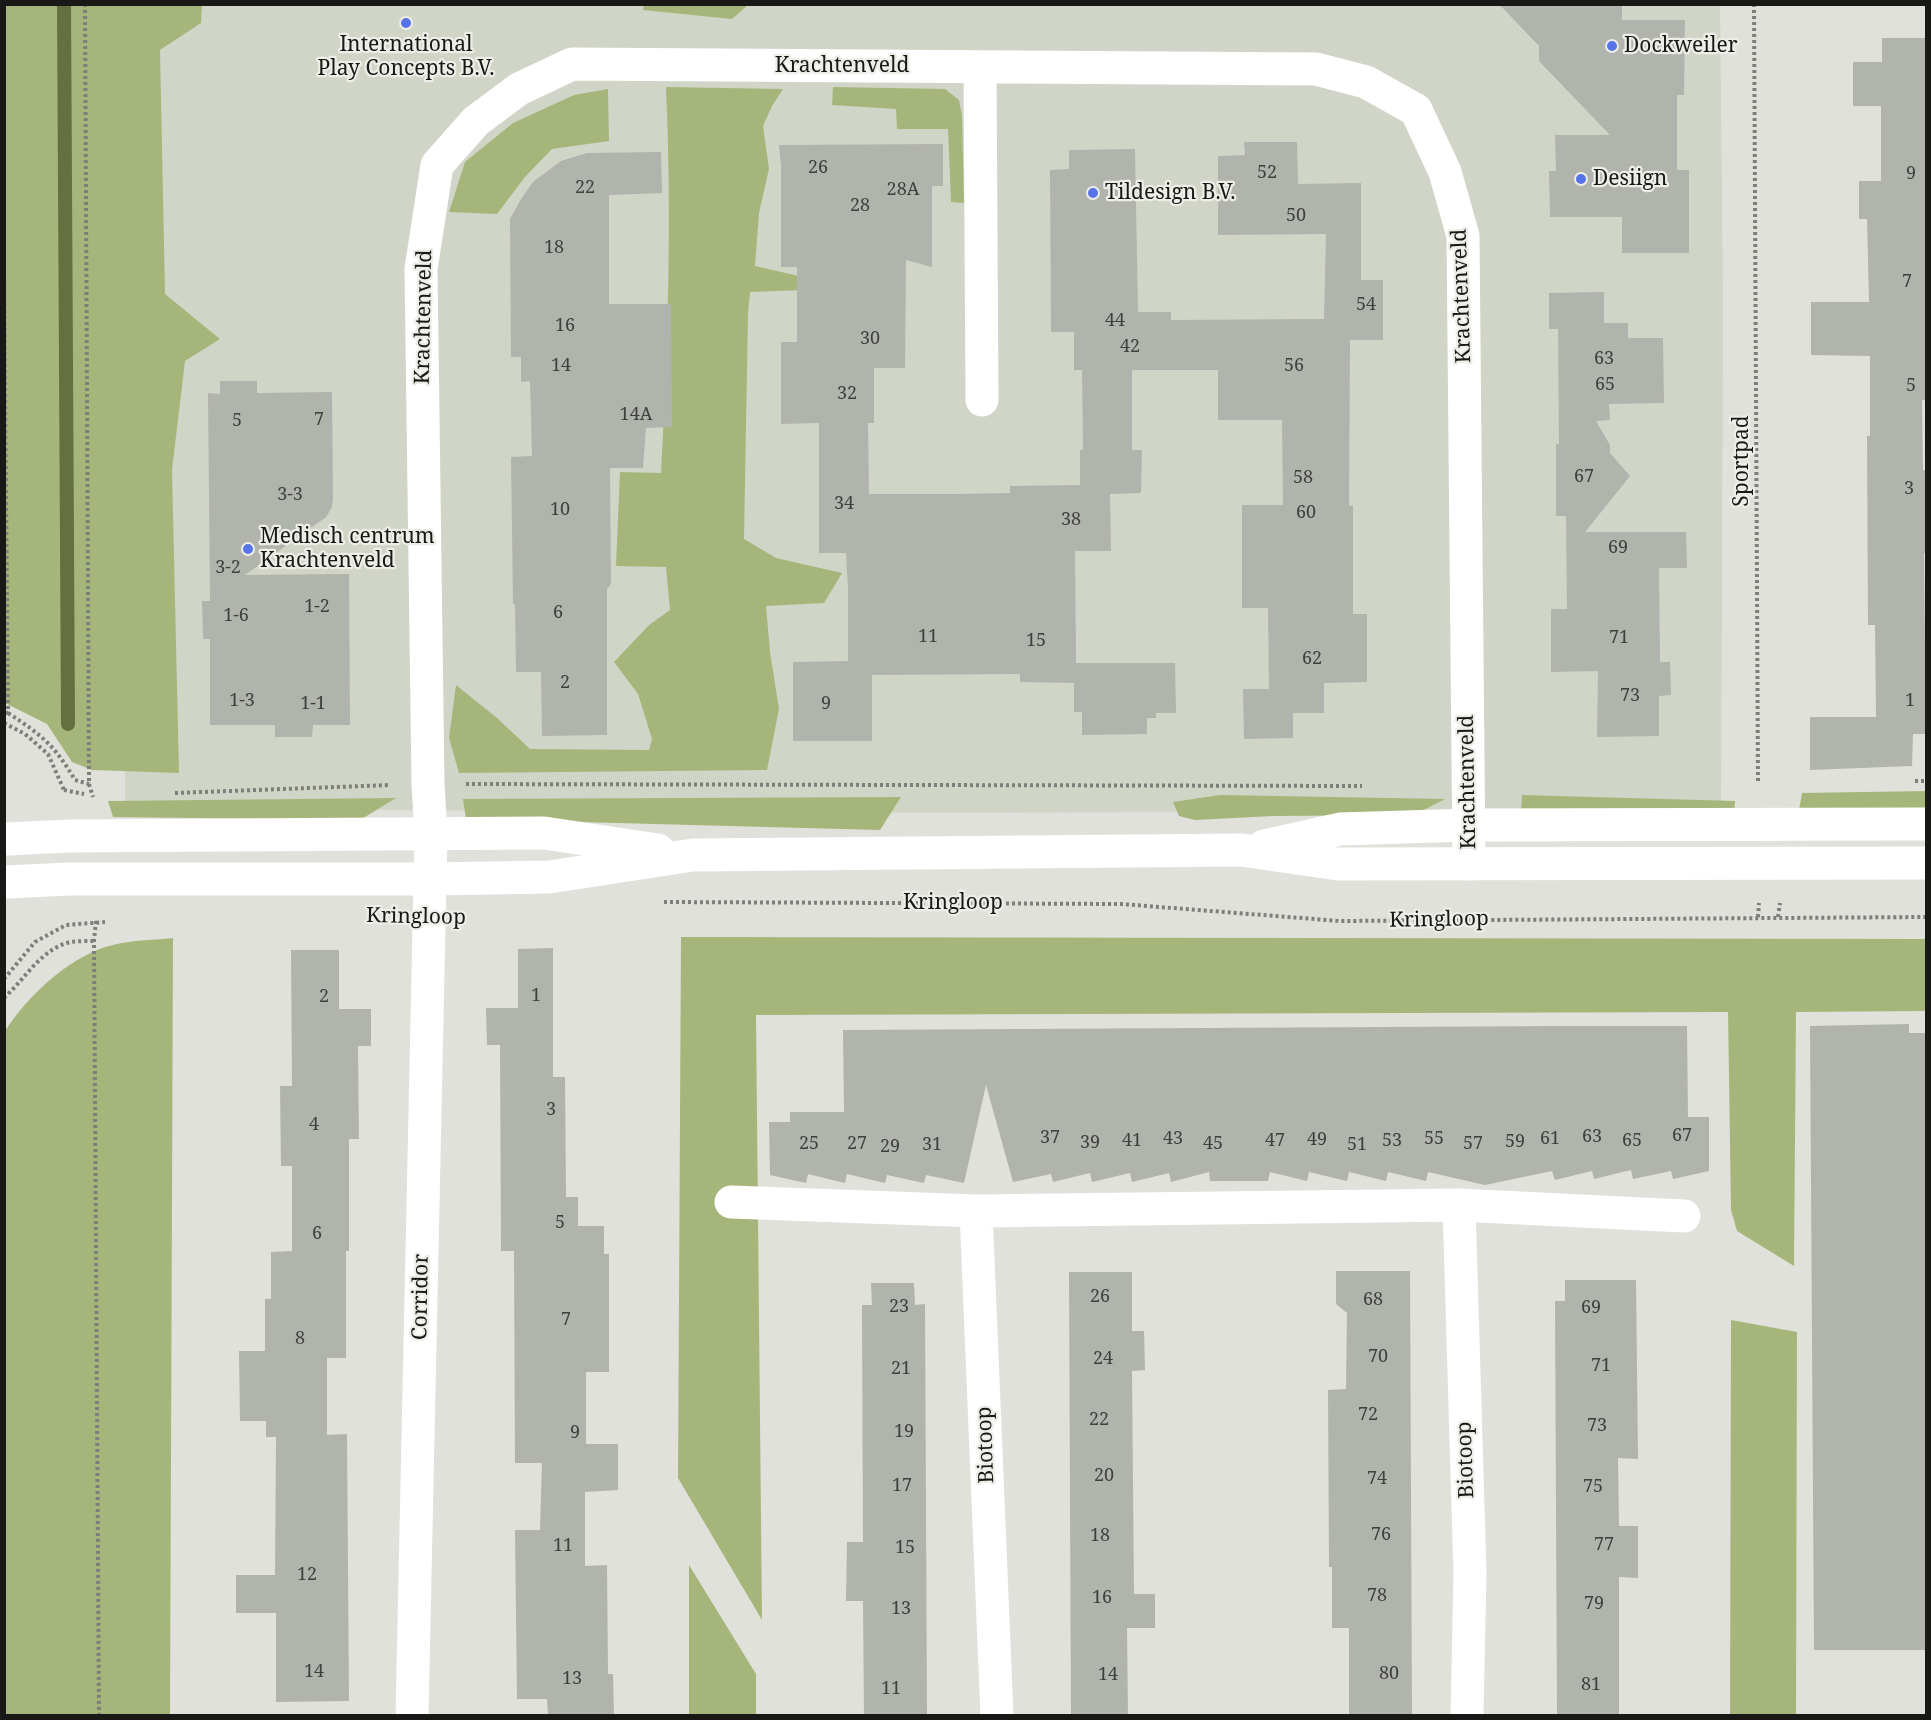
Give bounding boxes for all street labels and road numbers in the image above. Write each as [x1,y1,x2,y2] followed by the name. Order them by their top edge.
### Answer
[775,53,909,79] street label: Krachtenveld
[1447,228,1477,364] street label: Krachtenveld
[410,249,438,385] street label: Krachtenveld
[1729,415,1755,507] street label: Sportpad
[1454,714,1482,850] street label: Krachtenveld
[903,890,1003,916] street label: Kringloop
[366,904,466,930] street label: Kringloop
[1389,907,1489,933] street label: Kringloop
[408,1254,434,1340] street label: Corridor
[972,1406,1000,1484] street label: Biotoop
[1452,1421,1480,1499] street label: Biotoop

